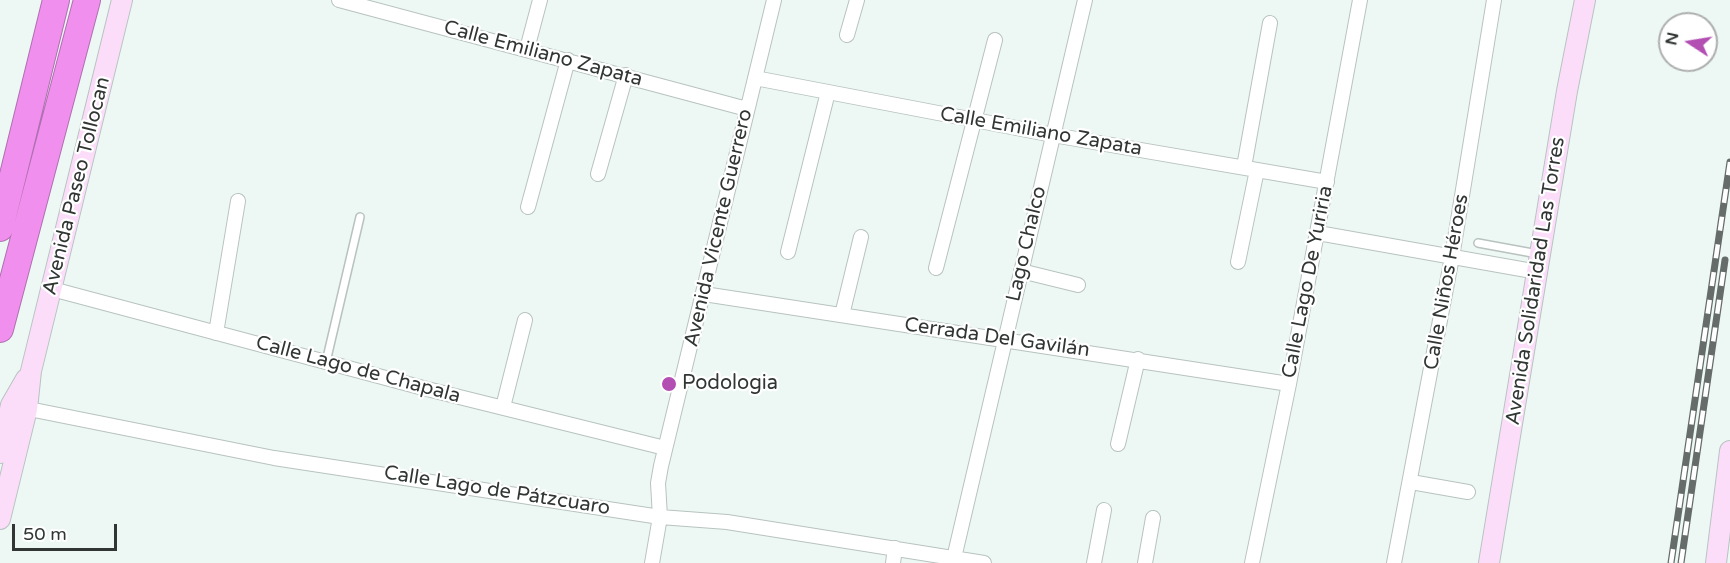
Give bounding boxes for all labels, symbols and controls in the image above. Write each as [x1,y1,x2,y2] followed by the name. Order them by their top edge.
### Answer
[1658,12,1718,72] north arrow
[441,16,645,92] street label: Calle Emiliano Zapata
[1661,30,1683,47] text: N
[38,74,116,298] street label: Avenida Paseo Tollocan
[938,102,1144,162] street label: Calle Emiliano Zapata
[680,107,758,349] street label: Avenida Vicente Guerrero
[1501,135,1571,427] street label: Avenida Solidaridad Las Torres
[1002,184,1052,304] street label: Lago Chalco
[1278,184,1338,380] street label: Calle Lago De Yuriria
[1420,192,1474,372] street label: Calle Niños Héroes
[903,313,1091,363] street label: Cerrada Del Gavilán
[253,331,463,409] street label: Calle Lago de Chapala
[682,372,778,396] place label: Podologia
[660,375,678,393] marker: Podologia
[382,461,612,521] street label: Calle Lago de Pátzcuaro
[15,512,120,550] scale bar
[23,523,67,545] text: 50 m

